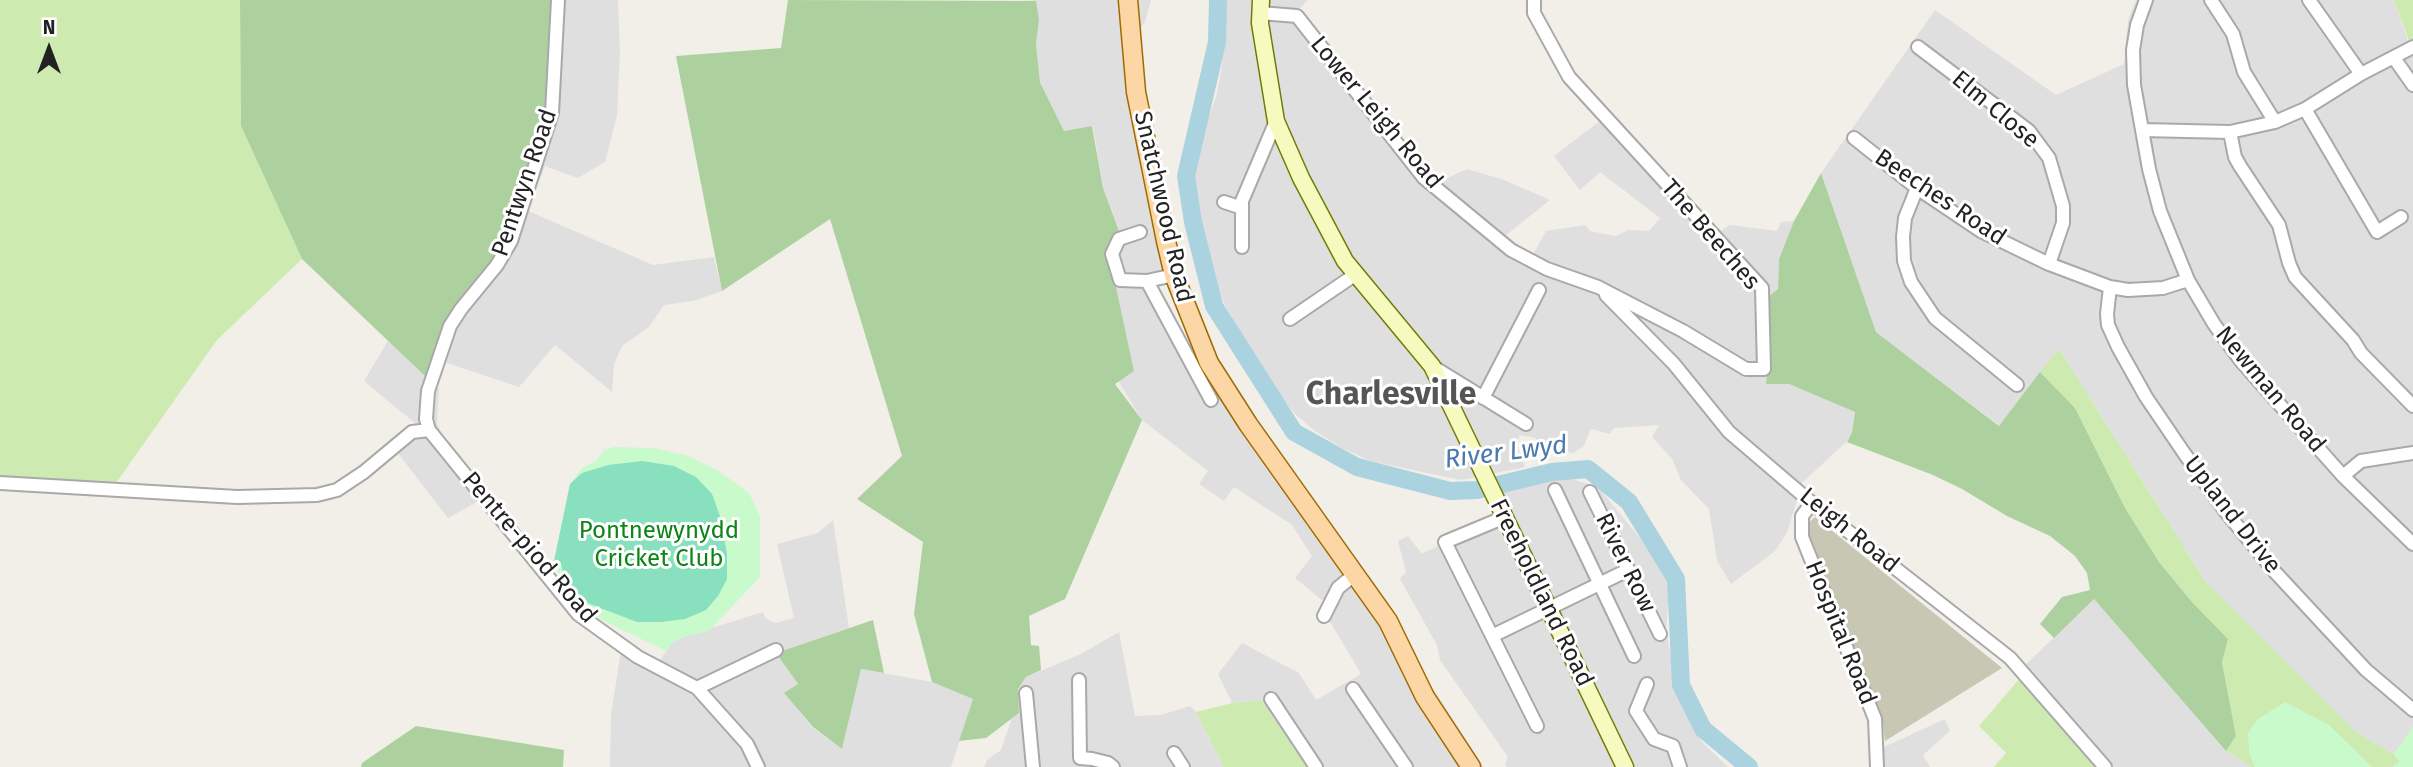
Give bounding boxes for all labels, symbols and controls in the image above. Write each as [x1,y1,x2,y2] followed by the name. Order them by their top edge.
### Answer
[14,14,84,84] north arrow
[43,16,55,39] text: N
[1304,31,1448,195] street label: Lower Leigh Road
[1946,65,2044,155] street label: Elm Close
[486,106,564,260] street label: Pentwyn Road
[1127,109,1199,305] street label: Snatchwood Road
[1869,143,2011,253] street label: Beeches Road
[1654,174,1766,296] street label: The Beeches
[2209,321,2331,459] street label: Newman Road
[1306,376,1476,414] district label: Charlesville
[1443,430,1569,476] water label: River Lwyd
[2177,451,2287,579] street label: Upland Drive
[455,466,603,630] street label: Pentre-piod Road
[1794,482,1904,580] street label: Leigh Road
[1483,495,1599,691] street label: Freeholdland Road
[1589,509,1661,617] street label: River Row
[579,517,739,573] park label: Pontnewynydd Cricket Club
[1798,557,1882,709] street label: Hospital Road

